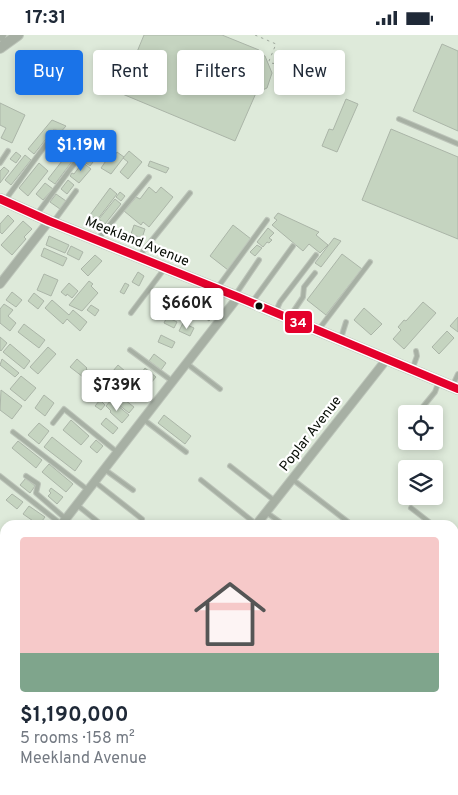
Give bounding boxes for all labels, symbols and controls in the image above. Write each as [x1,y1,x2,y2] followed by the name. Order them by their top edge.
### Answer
[25,6,66,30] text: 17:31
[15,50,83,95] chip: Buy
[93,50,167,95] chip: Rent
[177,50,264,95] chip: Filters
[274,50,345,95] chip: New
[40,129,122,172] pin: $1.19M
[56,136,106,156] text: $1.19M
[82,213,192,271] street label: Meekland Avenue
[152,287,222,330] pin: $660K
[161,294,213,314] text: $660K
[254,301,264,311] unlabelled marker
[284,310,313,334] line badge: 34
[289,315,307,332] text: 34
[82,369,152,412] pin: $739K
[93,376,141,396] text: $739K
[276,393,346,475] street label: Poplar Avenue
[398,405,443,505] map controls
[398,405,443,450] button: locate
[398,460,443,505] button: layers
[185,569,275,659] icon: home
[20,702,129,729] text: $1,190,000
[20,729,135,749] text: 5 rooms · 158 m²
[20,749,147,769] text: Meekland Avenue

